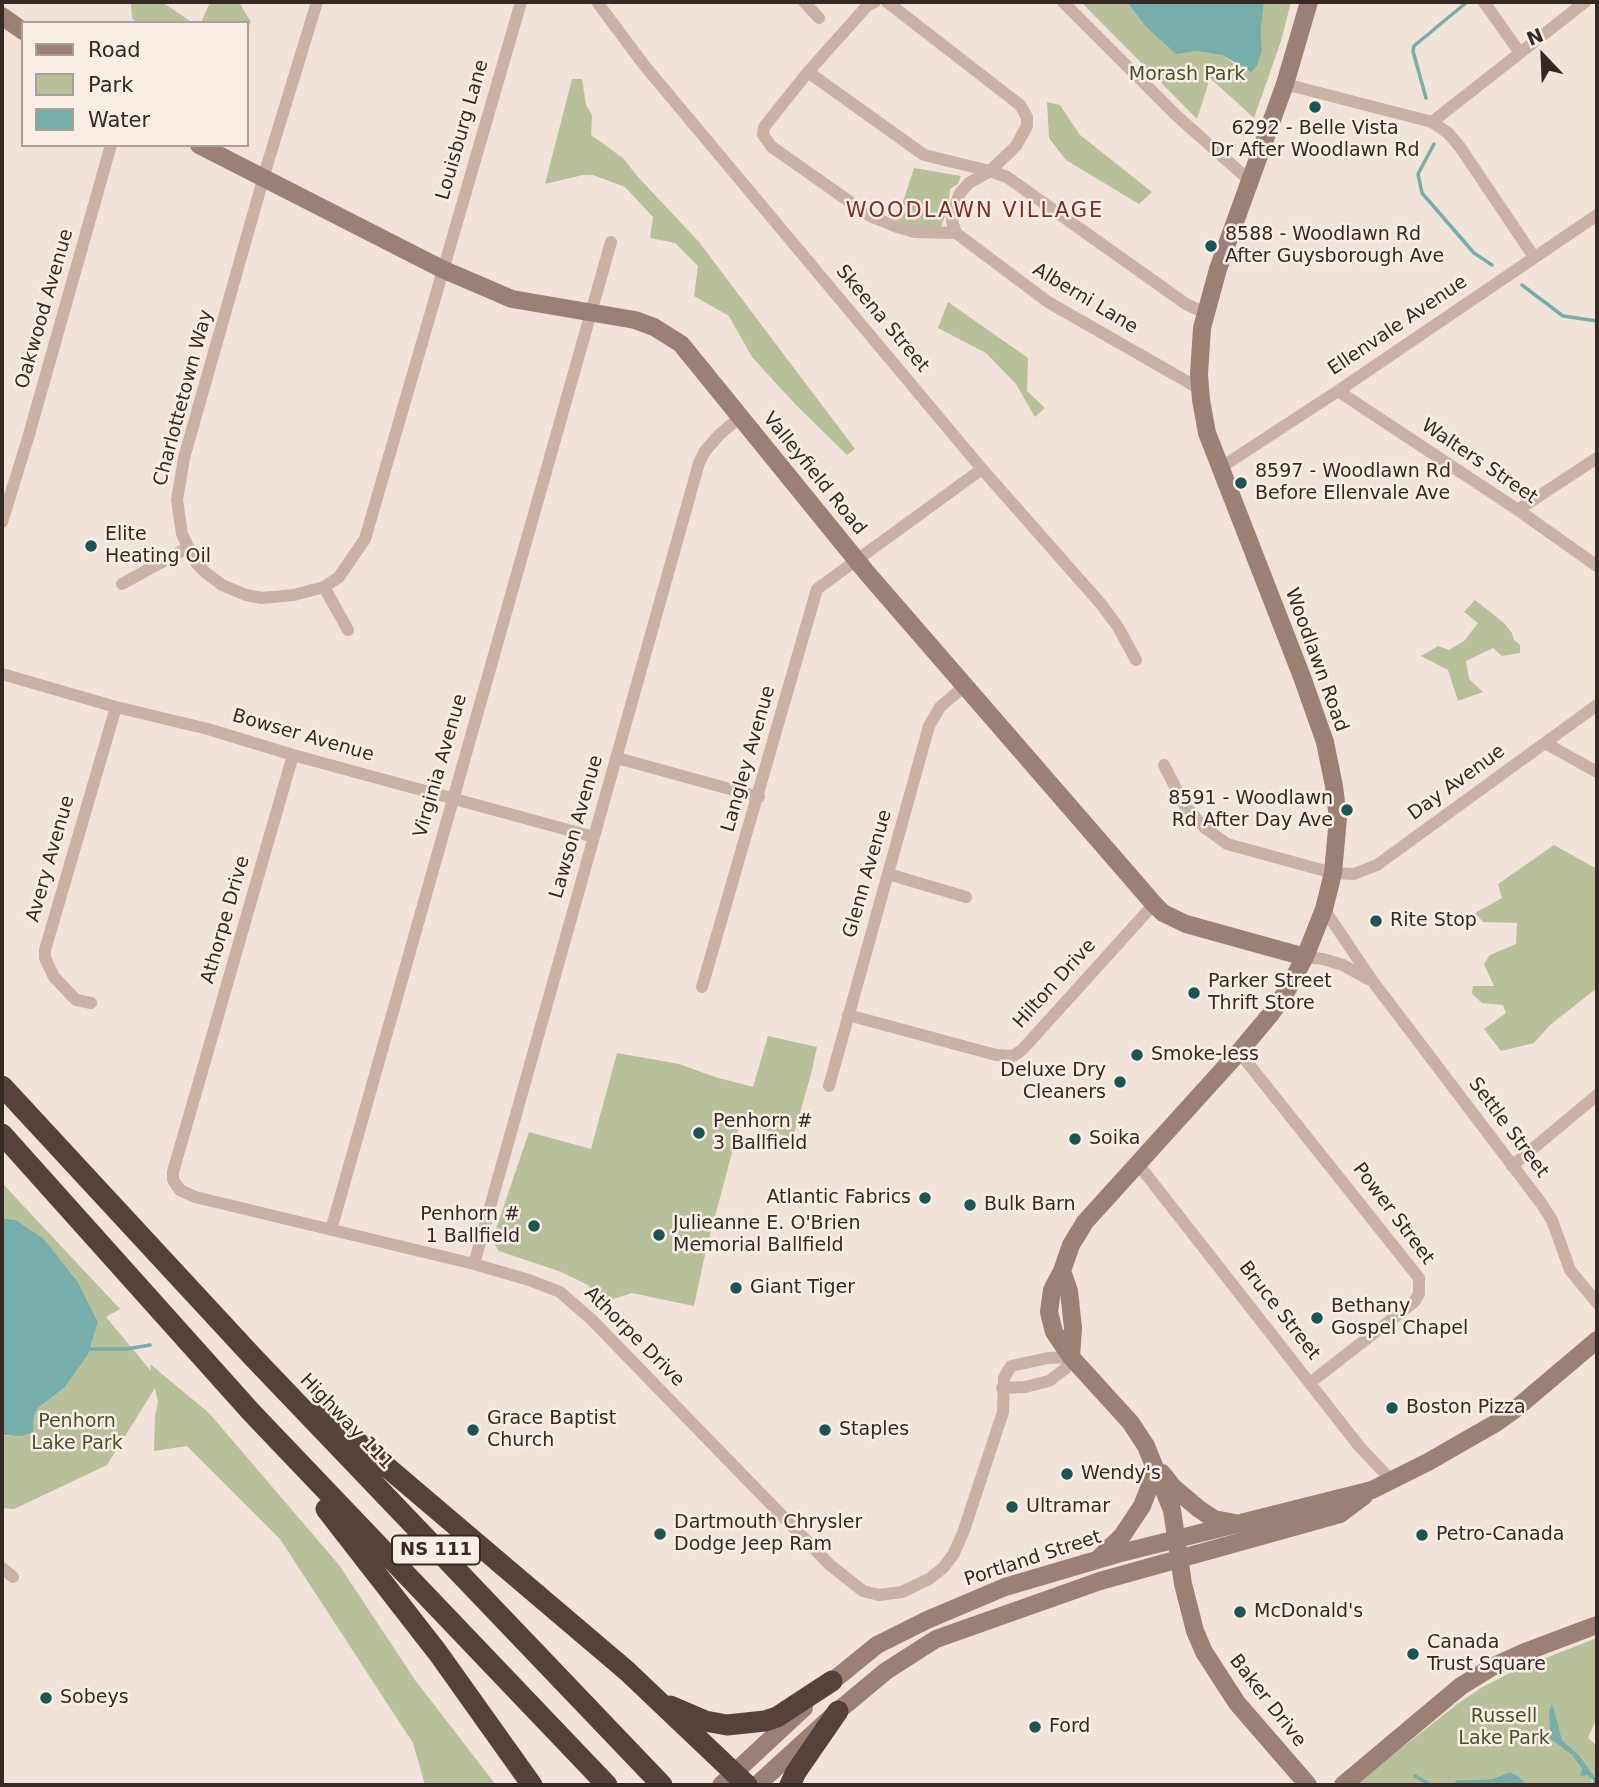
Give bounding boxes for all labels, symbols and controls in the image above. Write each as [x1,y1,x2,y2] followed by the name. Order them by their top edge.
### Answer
[21,21,248,147] legend
[1508,21,1578,91] north arrow
[1523,23,1546,50] text: N
[88,38,141,62] text: Road
[432,57,494,203] street label: Louisburg Lane
[1129,64,1245,86] park label: Morash Park
[88,73,133,97] text: Park
[1307,99,1323,115] marker: 6292 - Belle Vista Dr After Woodlawn Rd
[88,108,150,132] text: Water
[1211,118,1419,162] place label: 6292 - Belle Vista Dr After Woodlawn Rd
[848,199,1102,225] district label: WOODLAWN VILLAGE
[1225,224,1444,268] place label: 8588 - Woodlawn Rd After Guysborough Ave
[11,227,79,391] street label: Oakwood Avenue
[1203,238,1219,254] marker: 8588 - Woodlawn Rd After Guysborough Ave
[1028,259,1142,339] street label: Alberni Lane
[830,261,934,377] street label: Skeena Street
[1324,271,1472,381] street label: Ellenvale Avenue
[150,307,218,489] street label: Charlottetown Way
[758,408,870,540] street label: Valleyfield Road
[1417,415,1541,509] street label: Walters Street
[1255,461,1451,505] place label: 8597 - Woodlawn Rd Before Ellenvale Ave
[1233,475,1249,491] marker: 8597 - Woodlawn Rd Before Ellenvale Ave
[105,524,211,568] place label: Elite Heating Oil
[83,538,99,554] marker: Elite Heating Oil
[1279,585,1353,735] street label: Woodlawn Road
[717,683,781,835] street label: Langley Avenue
[410,692,472,840] street label: Virginia Avenue
[230,705,376,767] street label: Bowser Avenue
[1404,740,1510,826] street label: Day Avenue
[546,753,608,901] street label: Lawson Avenue
[1168,788,1333,832] place label: 8591 - Woodlawn Rd After Day Ave
[22,793,80,925] street label: Avery Avenue
[1339,802,1355,818] marker: 8591 - Woodlawn Rd After Day Ave
[839,807,897,941] street label: Glenn Avenue
[197,853,255,987] street label: Athorpe Drive
[1390,910,1477,932] place label: Rite Stop
[1368,913,1384,929] marker: Rite Stop
[1009,935,1101,1033] street label: Hilton Drive
[1208,971,1332,1015] place label: Parker Street Thrift Store
[1186,985,1202,1001] marker: Parker Street Thrift Store
[1151,1044,1259,1066] place label: Smoke-less
[1129,1047,1145,1063] marker: Smoke-less
[1000,1060,1106,1104] place label: Deluxe Dry Cleaners
[1463,1073,1553,1183] street label: Settle Street
[1112,1074,1128,1090] marker: Deluxe Dry Cleaners
[713,1111,813,1155] place label: Penhorn # 3 Ballfield
[691,1125,707,1141] marker: Penhorn # 3 Ballfield
[1089,1128,1140,1150] place label: Soika
[1067,1131,1083,1147] marker: Soika
[1347,1159,1439,1269] street label: Power Street
[766,1187,911,1209] place label: Atlantic Fabrics
[917,1190,933,1206] marker: Atlantic Fabrics
[984,1194,1076,1216] place label: Bulk Barn
[962,1197,978,1213] marker: Bulk Barn
[420,1204,520,1248] place label: Penhorn # 1 Ballfield
[673,1213,860,1257] place label: Julieanne E. O'Brien Memorial Ballfield
[526,1218,542,1234] marker: Penhorn # 1 Ballfield
[651,1227,667,1243] marker: Julieanne E. O'Brien Memorial Ballfield
[1233,1257,1325,1365] street label: Bruce Street
[750,1277,855,1299] place label: Giant Tiger
[728,1280,744,1296] marker: Giant Tiger
[579,1282,689,1392] street label: Athorpe Drive
[1331,1296,1468,1340] place label: Bethany Gospel Chapel
[1309,1310,1325,1326] marker: Bethany Gospel Chapel
[295,1369,397,1475] street label: Highway 111
[1406,1397,1526,1419] place label: Boston Pizza
[1384,1400,1400,1416] marker: Boston Pizza
[487,1408,616,1452] place label: Grace Baptist Church
[31,1411,123,1455] park label: Penhorn Lake Park
[839,1419,909,1441] place label: Staples
[465,1422,481,1438] marker: Grace Baptist Church
[817,1422,833,1438] marker: Staples
[1081,1463,1161,1485] place label: Wendy's
[1059,1466,1075,1482] marker: Wendy's
[1026,1496,1110,1518] place label: Ultramar
[1004,1499,1020,1515] marker: Ultramar
[674,1512,862,1556] place label: Dartmouth Chrysler Dodge Jeep Ram
[1436,1524,1564,1546] place label: Petro-Canada
[652,1526,668,1542] marker: Dartmouth Chrysler Dodge Jeep Ram
[962,1526,1104,1592] street label: Portland Street
[1414,1527,1430,1543] marker: Petro-Canada
[392,1535,480,1564] road number: NS 111
[1254,1601,1363,1623] place label: McDonald's
[1232,1604,1248,1620] marker: McDonald's
[1427,1632,1546,1676] place label: Canada Trust Square
[1405,1646,1421,1662] marker: Canada Trust Square
[1224,1650,1310,1752] street label: Baker Drive
[60,1687,129,1709] place label: Sobeys
[38,1690,54,1706] marker: Sobeys
[1458,1706,1550,1750] park label: Russell Lake Park
[1049,1716,1090,1738] place label: Ford
[1027,1719,1043,1735] marker: Ford

